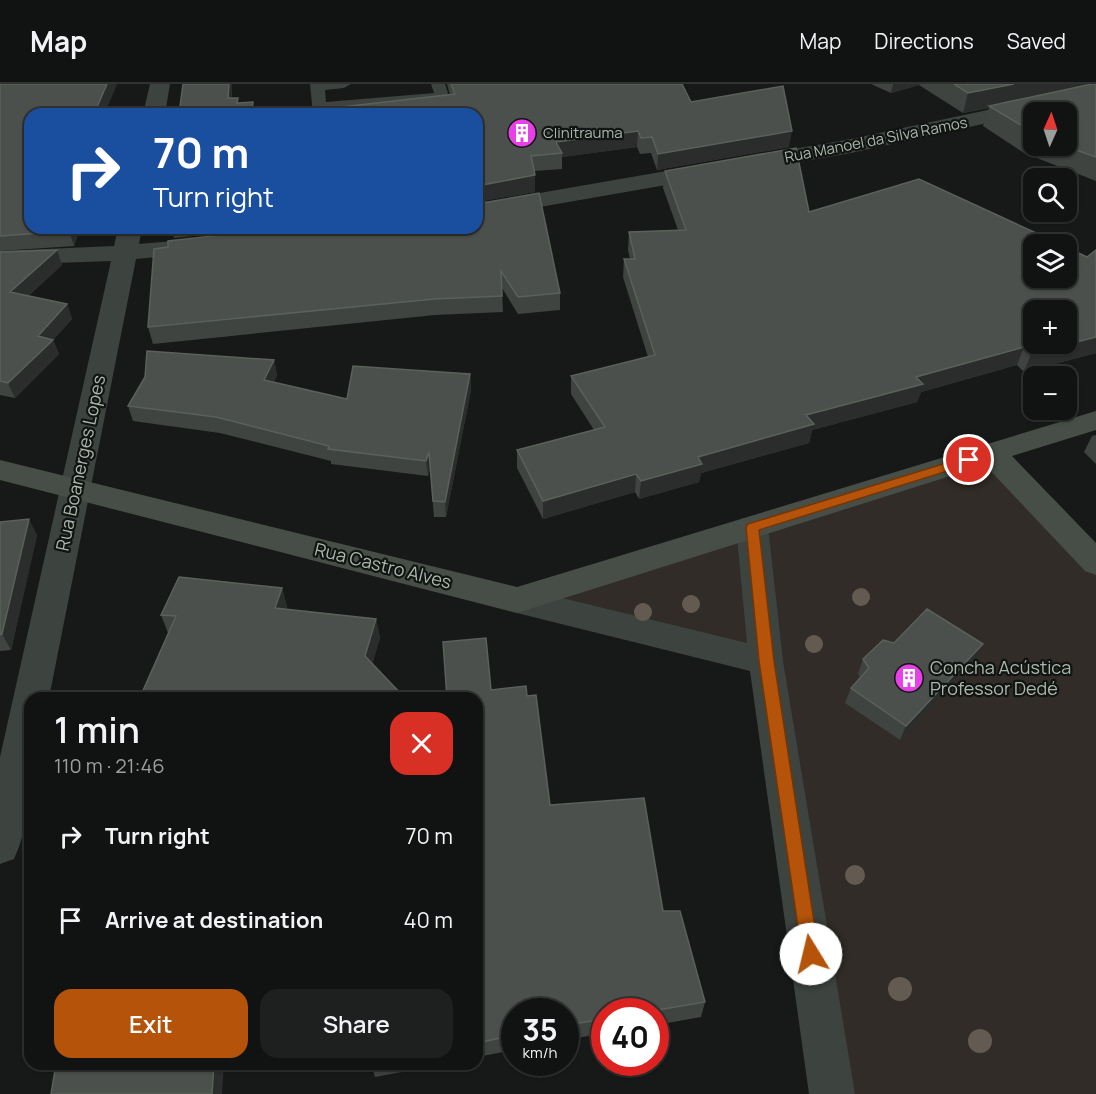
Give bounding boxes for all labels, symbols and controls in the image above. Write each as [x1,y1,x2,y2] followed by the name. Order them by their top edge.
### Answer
[30,22,87,60] text: Map
[800,27,841,55] text: Map
[874,27,974,55] text: Directions
[1007,27,1066,55] text: Saved
[1023,102,1077,156] north arrow
[1023,102,1077,420] map controls
[783,111,969,168] street label: Rua Manoel da Silva Ramos
[506,117,538,149] building icon: Clinitrauma
[543,122,623,143] place label: Clinitrauma
[153,123,249,181] text: 70 m
[54,132,132,210] icon: right
[1023,168,1077,222] button: search
[153,178,274,215] text: Turn right
[1023,234,1077,288] button: layers
[1023,300,1077,354] button: +
[1023,366,1077,420] button: −
[50,373,110,553] street label: Rua Boanerges Lopes
[943,434,994,485] pin
[952,443,985,476] icon: arrive
[312,536,454,594] street label: Rua Castro Alves
[930,655,1071,700] place label: Concha Acústica Professor Dedé
[893,662,925,694] building icon: Concha Acústica Professor Dedé
[54,705,140,754] text: 1 min
[390,712,453,775] button: close
[54,752,165,779] text: 110 m · 21:46
[54,820,87,853] icon: right
[105,821,210,851] text: Turn right
[405,821,453,851] text: 70 m
[54,904,87,937] icon: arrive
[105,905,323,935] text: Arrive at destination
[404,905,453,935] text: 40 m
[779,922,843,986] position arrow
[54,989,248,1058] button: Exit
[260,989,453,1058] button: Share
[591,998,669,1076] speed limit sign: 40
[522,1009,558,1050] text: 35
[523,1042,557,1063] text: km/h

